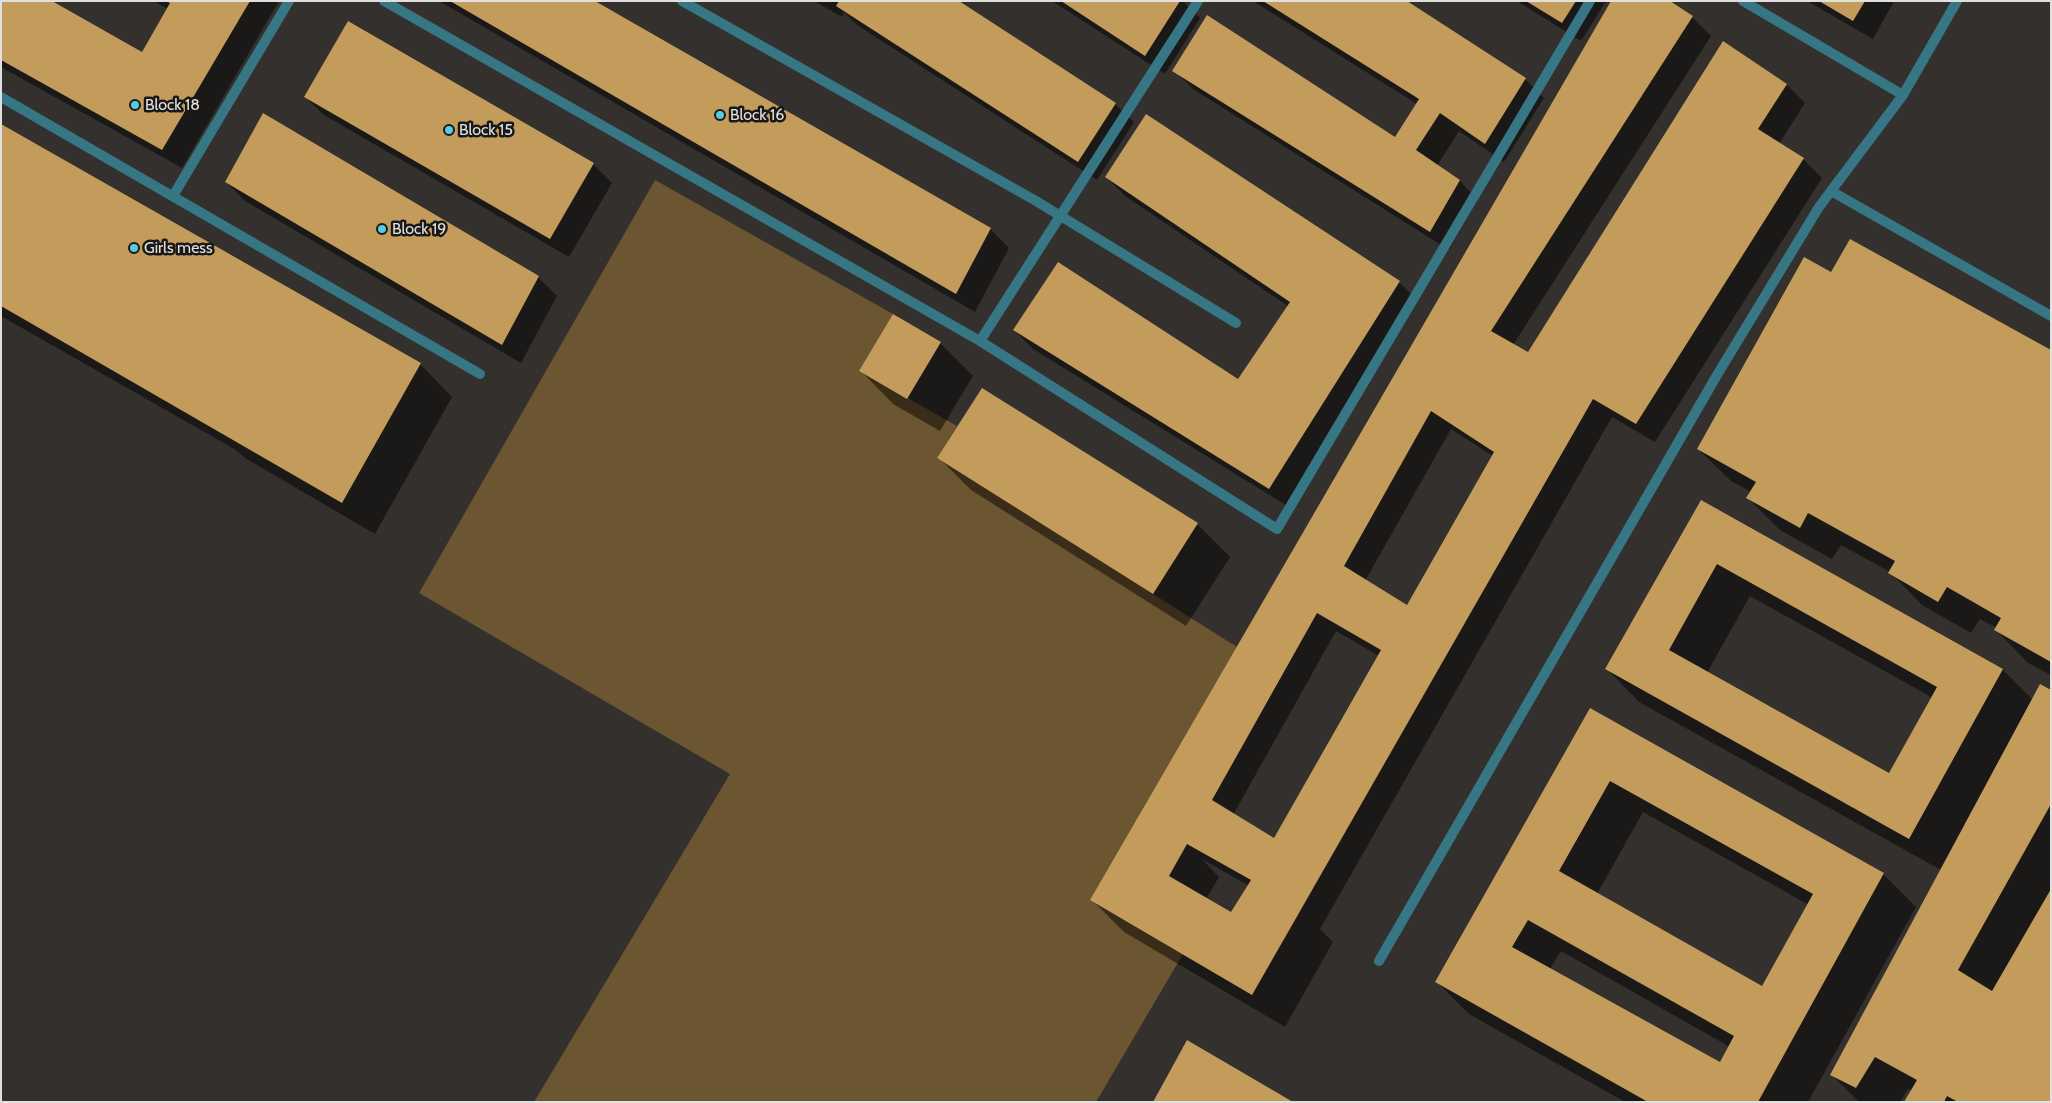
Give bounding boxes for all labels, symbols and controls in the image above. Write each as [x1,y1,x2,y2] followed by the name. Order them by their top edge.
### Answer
[145,95,200,115] place label: Block 18
[129,99,141,111] marker: Block 18
[730,105,784,125] place label: Block 16
[714,109,726,121] marker: Block 16
[459,120,513,140] place label: Block 15
[443,124,455,136] marker: Block 15
[392,219,446,239] place label: Block 19
[376,223,388,235] marker: Block 19
[144,238,213,258] place label: Girls mess
[128,242,140,254] marker: Girls mess

